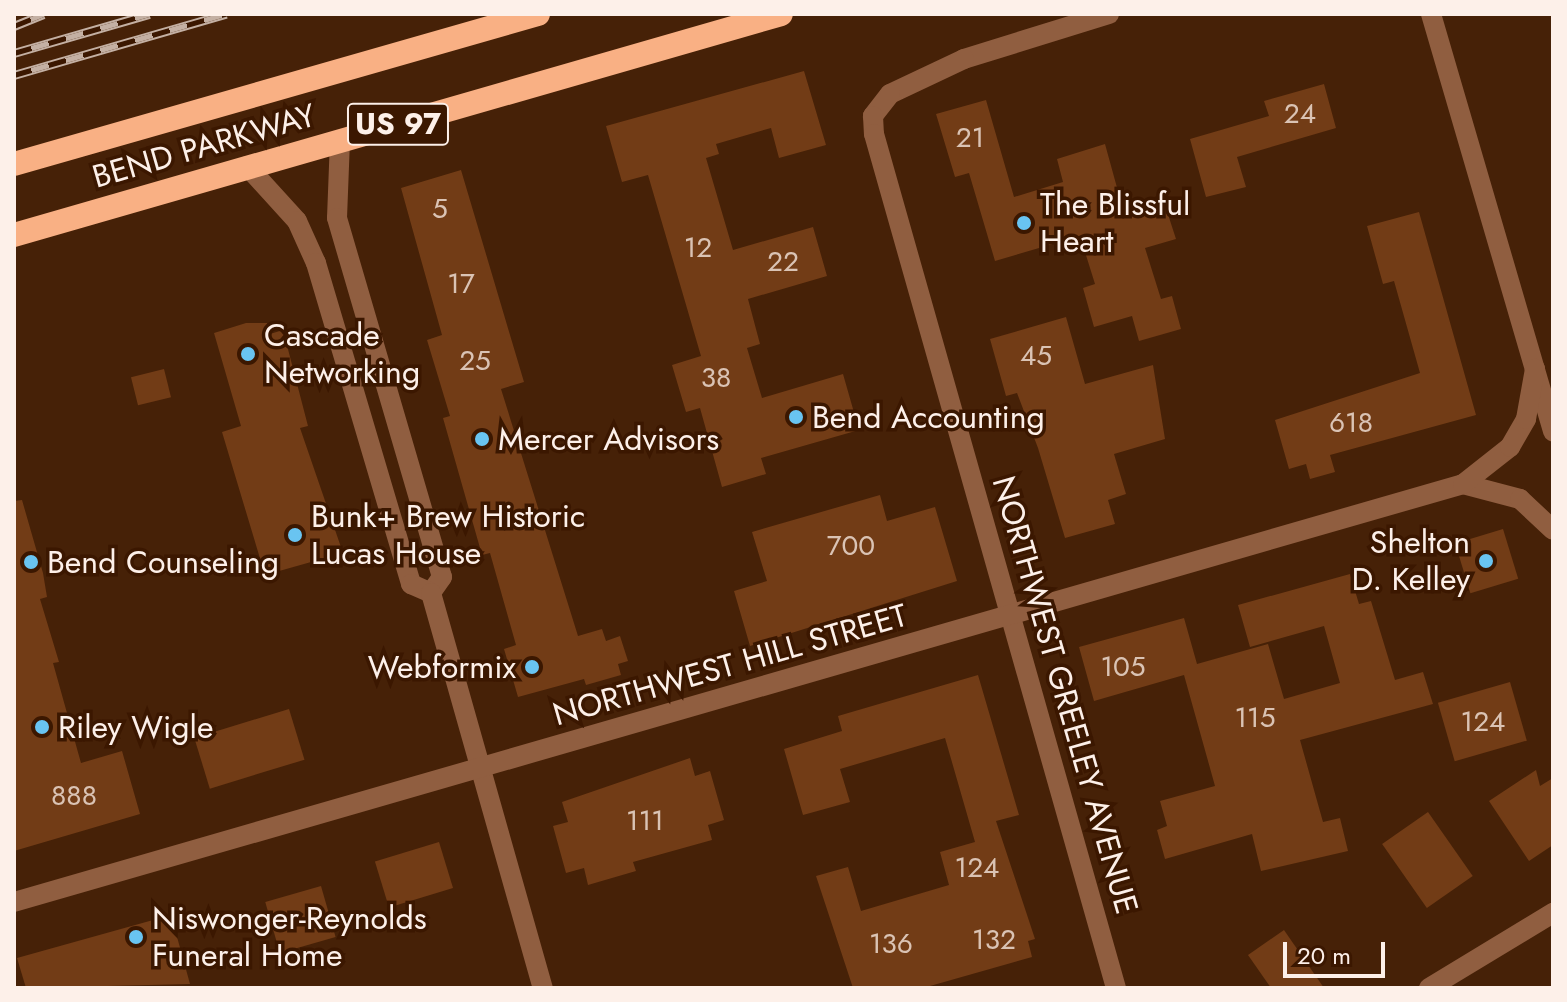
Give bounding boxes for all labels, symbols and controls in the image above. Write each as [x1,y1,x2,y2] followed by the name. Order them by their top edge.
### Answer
[88,96,320,196] street label: BEND PARKWAY
[1284,97,1316,131] house number: 24
[346,98,450,150] road number: US 97
[956,121,984,155] house number: 21
[1040,186,1190,261] place label: The Blissful Heart
[432,192,448,226] house number: 5
[1015,214,1033,232] marker: The Blissful Heart
[684,231,712,265] house number: 12
[767,245,799,279] house number: 22
[447,267,475,301] house number: 17
[264,317,420,392] place label: Cascade Networking
[1020,339,1052,373] house number: 45
[459,344,491,378] house number: 25
[239,345,257,363] marker: Cascade Networking
[701,361,731,395] house number: 38
[812,398,1045,436] place label: Bend Accounting
[1329,406,1373,440] house number: 618
[787,408,805,426] marker: Bend Accounting
[498,420,719,458] place label: Mercer Advisors
[473,430,491,448] marker: Mercer Advisors
[984,472,1146,918] street label: NORTHWEST GREELEY AVENUE
[311,498,585,573] place label: Bunk+ Brew Historic Lucas House
[1352,524,1470,599] place label: Shelton D. Kelley
[286,526,304,544] marker: Bunk+ Brew Historic Lucas House
[827,529,875,563] house number: 700
[47,543,279,581] place label: Bend Counseling
[1477,552,1495,570] marker: Shelton D. Kelley
[22,553,40,571] marker: Bend Counseling
[549,596,911,734] street label: NORTHWEST HILL STREET
[368,648,516,686] place label: Webformix
[1100,650,1146,684] house number: 105
[523,658,541,676] marker: Webformix
[1235,701,1275,735] house number: 115
[1461,705,1505,739] house number: 124
[58,708,213,746] place label: Riley Wigle
[33,718,51,736] marker: Riley Wigle
[51,779,97,813] house number: 888
[626,804,664,838] house number: 111
[955,851,999,885] house number: 124
[152,900,427,975] place label: Niswonger-Reynolds Funeral Home
[972,923,1016,957] house number: 132
[1287,926,1389,976] scale bar
[869,927,913,961] house number: 136
[127,928,145,946] marker: Niswonger-Reynolds Funeral Home
[1297,938,1351,973] text: 20 m

